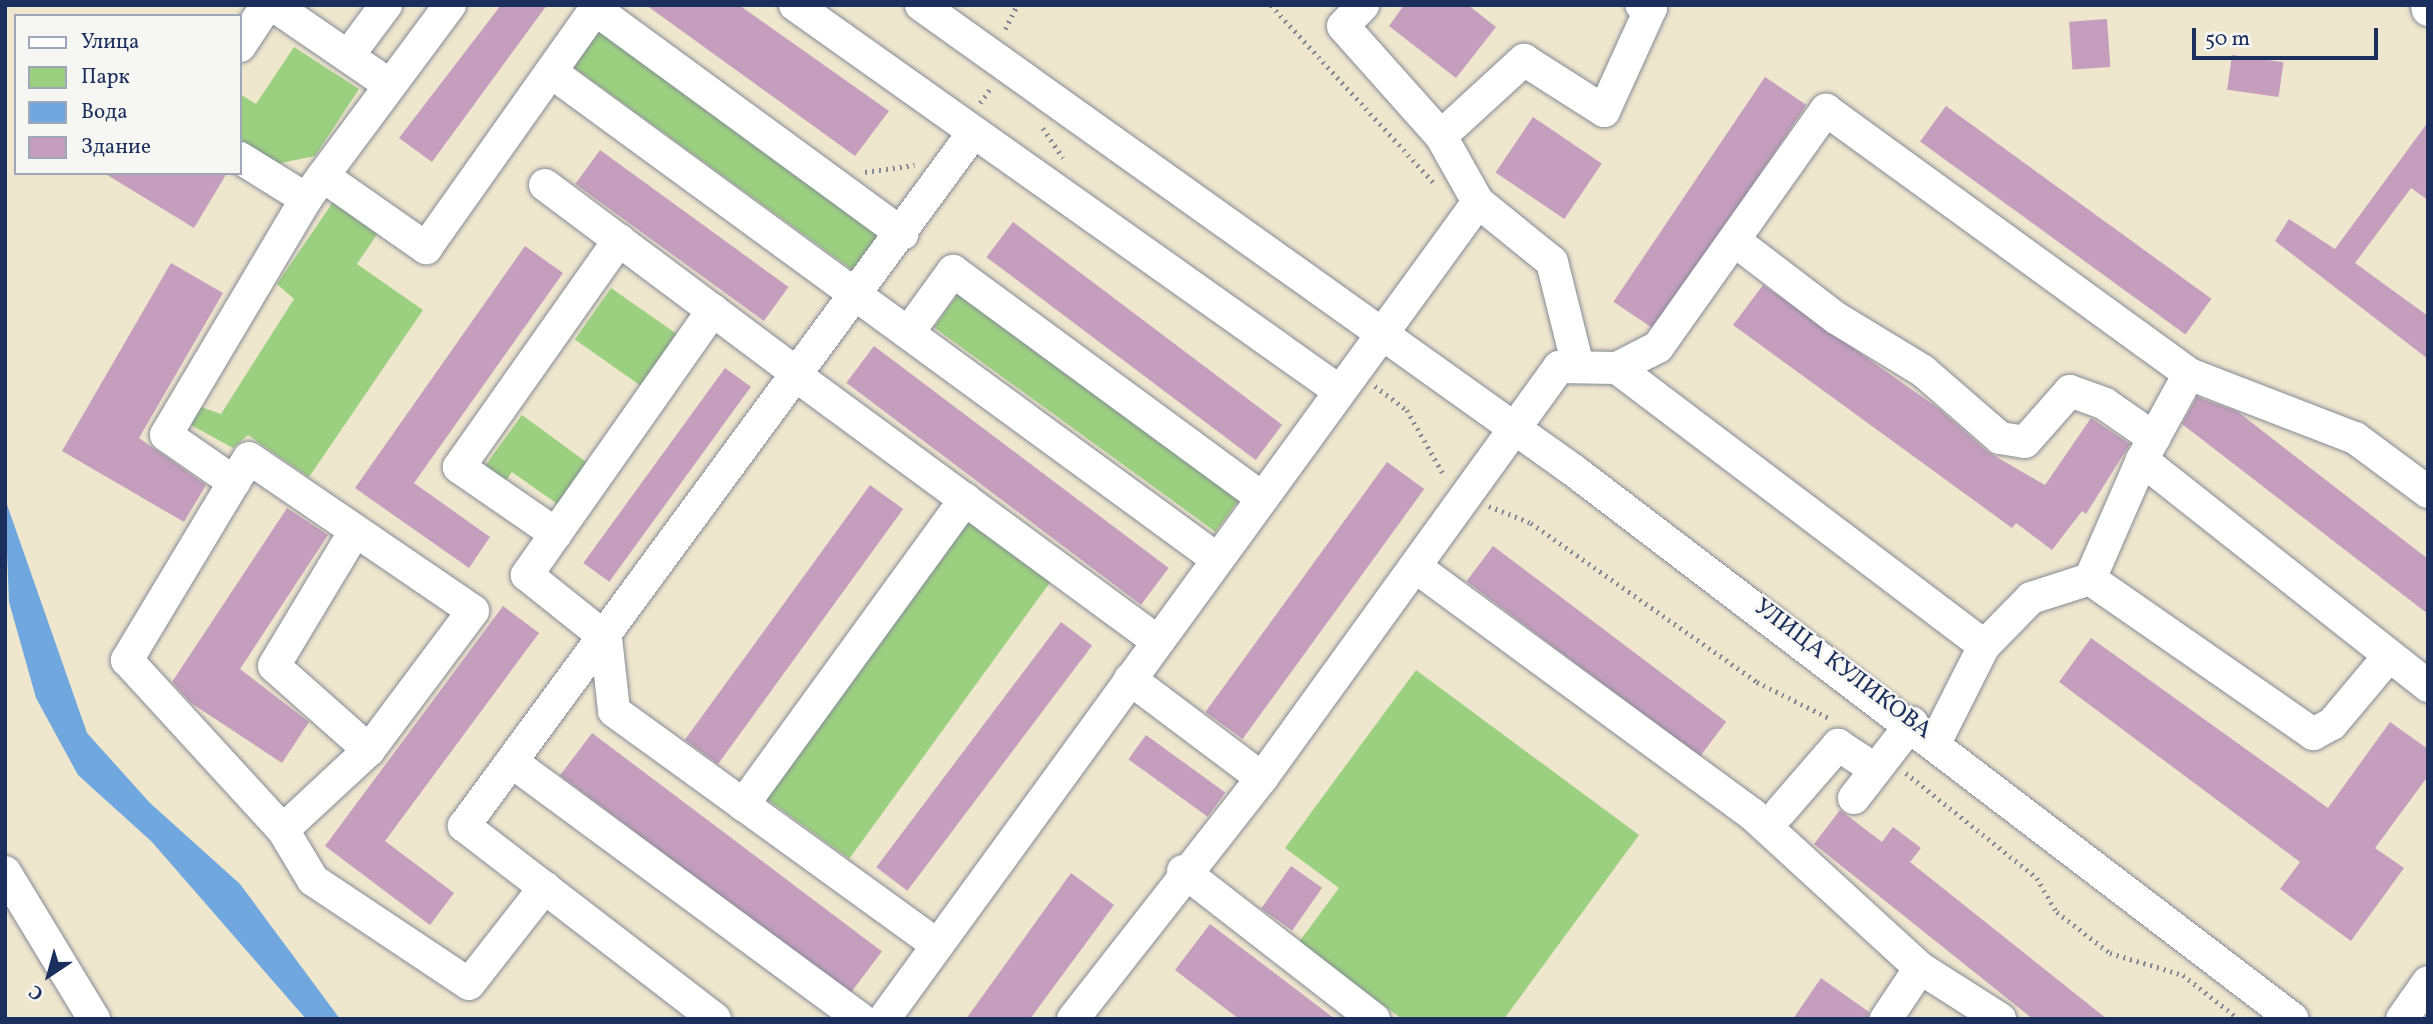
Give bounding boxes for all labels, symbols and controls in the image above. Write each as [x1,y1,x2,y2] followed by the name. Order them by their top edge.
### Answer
[14,14,242,175] legend
[2195,14,2380,58] scale bar
[2205,25,2250,54] text: 50 m
[81,28,139,57] text: Улица
[81,63,130,92] text: Парк
[81,98,128,127] text: Вода
[81,133,151,162] text: Здание
[1747,594,1937,746] street label: УЛИЦА КУЛИКОВА
[14,940,84,1010] north arrow
[24,978,49,1006] text: С

